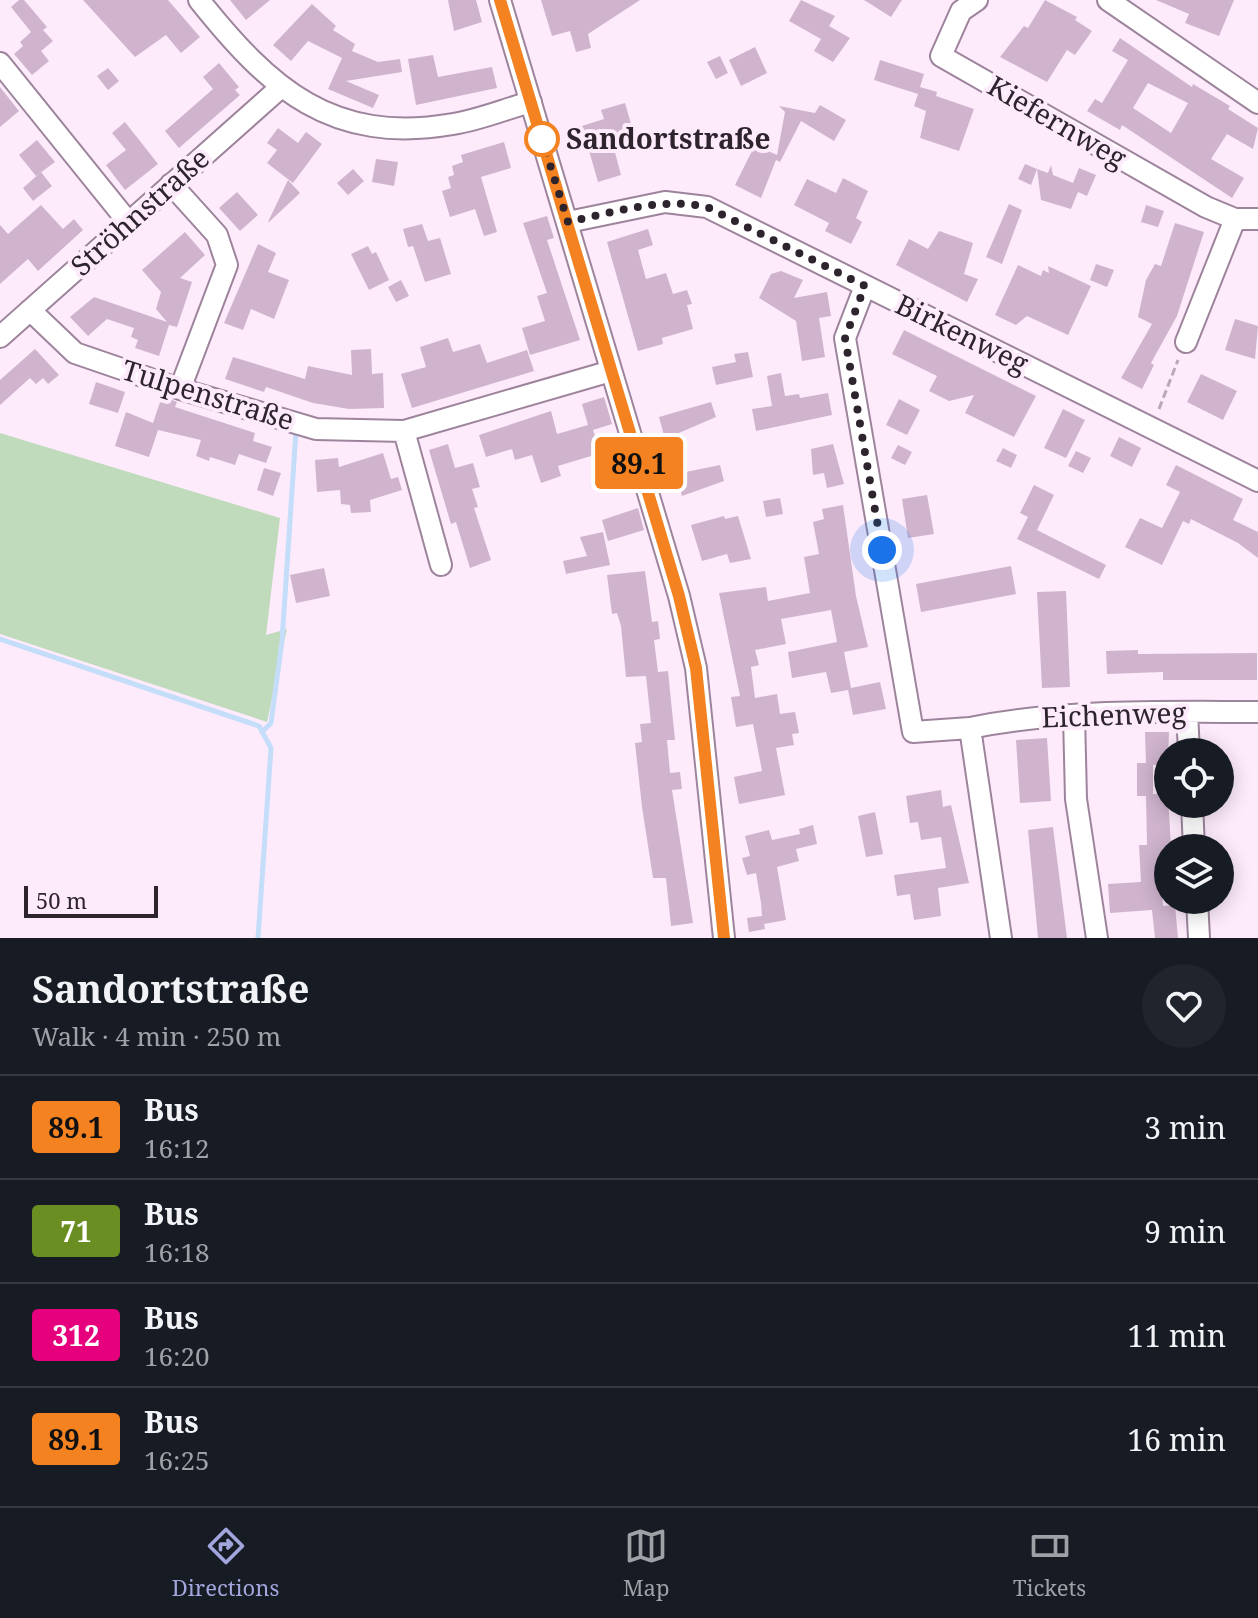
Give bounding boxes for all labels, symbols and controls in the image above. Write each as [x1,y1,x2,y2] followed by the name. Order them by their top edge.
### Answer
[981,66,1134,176] street label: Kiefernweg
[566,119,771,157] place label: Sandortstraße
[525,122,559,156] marker: Sandortstraße
[62,139,217,284] street label: Ströhnstraße
[890,285,1035,382] street label: Birkenweg
[118,350,299,438] street label: Tulpenstraße
[583,437,695,489] line badge: 89.1
[611,444,667,482] text: 89.1
[862,530,902,570] your location
[1041,692,1187,736] street label: Eichenweg
[1154,738,1234,914] map controls
[1154,738,1234,818] button: locate
[1154,834,1234,914] button: layers
[24,882,158,918] scale bar
[36,885,87,915] text: 50 m
[32,962,310,1014] text: Sandortstraße
[1142,964,1226,1048] button: heart
[32,1018,281,1054] text: Walk · 4 min · 250 m
[144,1089,199,1130] text: Bus
[1144,1107,1226,1148] text: 3 min
[48,1108,104,1146] text: 89.1
[144,1130,210,1166] text: 16:12
[144,1193,199,1234] text: Bus
[1144,1211,1226,1252] text: 9 min
[60,1212,92,1250] text: 71
[144,1234,210,1270] text: 16:18
[144,1297,199,1338] text: Bus
[1127,1315,1226,1356] text: 11 min
[52,1316,100,1354] text: 312
[144,1338,210,1374] text: 16:20
[144,1401,199,1442] text: Bus
[1127,1419,1226,1460] text: 16 min
[48,1420,104,1458] text: 89.1
[144,1442,210,1478] text: 16:25
[172,1524,279,1602] tab: Directions
[623,1524,669,1602] tab: Map
[1013,1524,1086,1602] tab: Tickets

